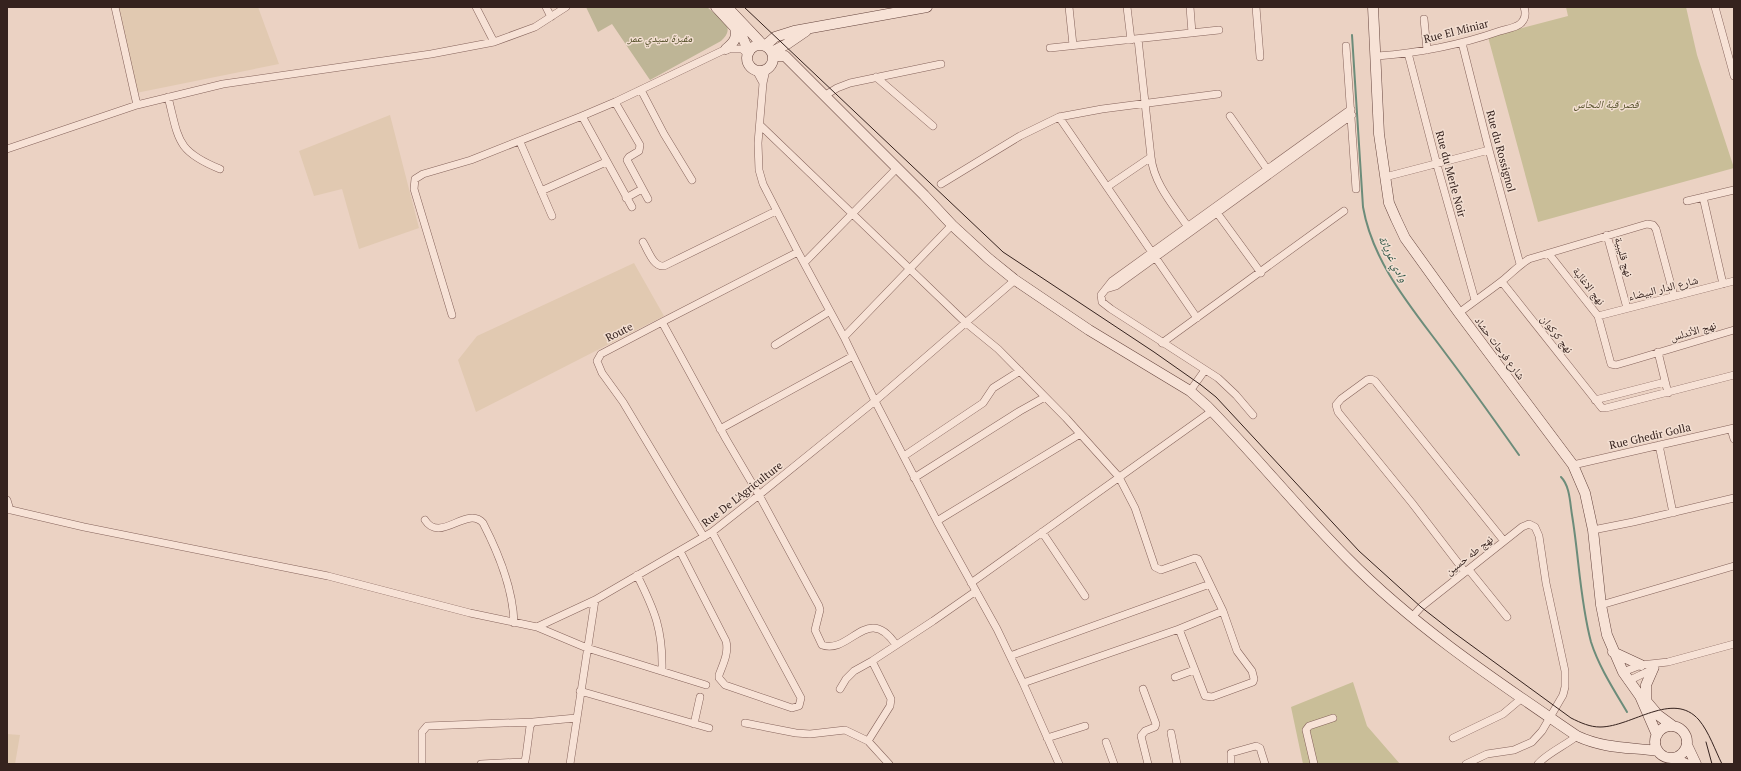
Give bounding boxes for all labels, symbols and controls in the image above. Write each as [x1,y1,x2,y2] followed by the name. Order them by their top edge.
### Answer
[1422,16,1491,46] street label: Rue El Miniar
[627,31,692,47] park label: مقبرة سيدي عمر
[1573,97,1640,111] park label: قصر قبة النحاس
[1483,109,1519,193] street label: Rue du Rossignol
[1433,129,1469,220] street label: Rue du Merle Noir
[1373,233,1412,286] water label: وادي غريانة
[1612,236,1636,278] street label: نهج قليبية
[1570,264,1608,308] street label: نهج الاغالبة
[1627,273,1699,303] street label: شارع الدار البيضاء
[1538,312,1576,356] street label: نهج كركوان
[1472,314,1528,382] street label: شارع فرحات حشاد
[1668,318,1718,344] street label: نهج الأندلس
[603,319,635,345] street label: Route
[1608,420,1693,452] street label: Rue Ghedir Golla
[699,458,786,530] street label: Rue De L'Agriculture
[1442,532,1496,578] street label: نهج طه حسين

